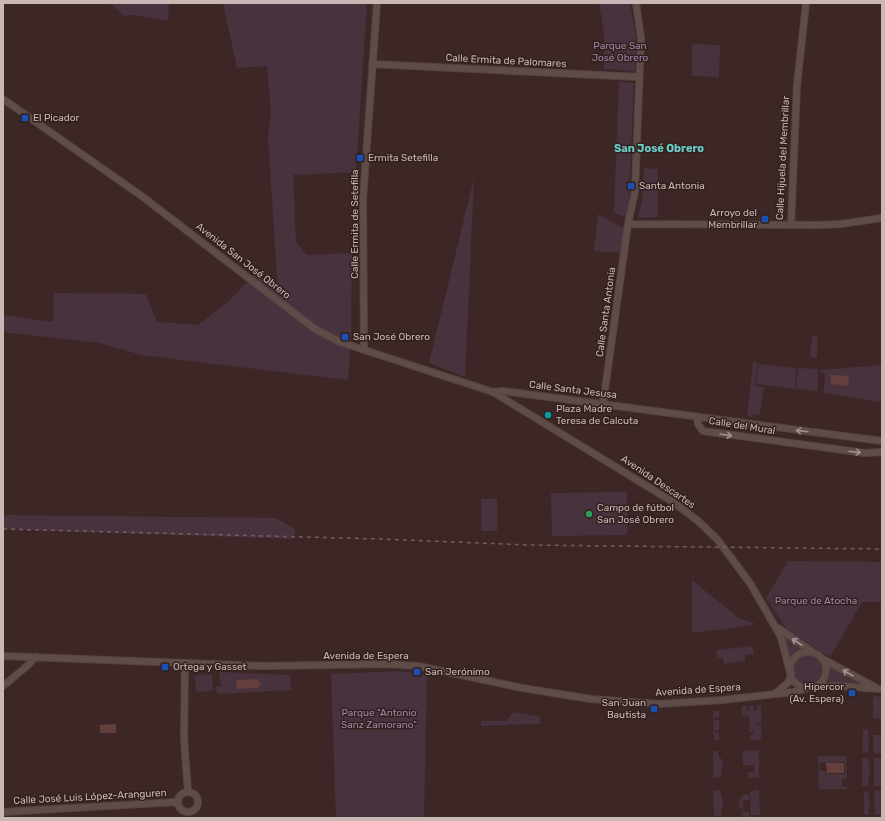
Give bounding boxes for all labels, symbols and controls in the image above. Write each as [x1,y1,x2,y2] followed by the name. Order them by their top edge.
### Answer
[592,40,649,64] park label: Parque San José Obrero
[445,52,567,70] street label: Calle Ermita de Palomares
[774,95,792,220] street label: Calle Hijuela del Membrillar
[33,112,80,124] place label: El Picador
[20,113,30,123] marker: El Picador
[614,142,704,155] district label: San José Obrero
[368,152,438,164] place label: Ermita Setefilla
[355,153,365,163] marker: Ermita Setefilla
[349,169,361,279] street label: Calle Ermita de Setefilla
[639,180,705,192] place label: Santa Antonia
[626,181,636,191] marker: Santa Antonia
[708,207,757,231] place label: Arroyo del Membrillar
[760,214,770,224] marker: Arroyo del Membrillar
[193,220,293,302] street label: Avenida San José Obrero
[594,266,618,358] street label: Calle Santa Antonia
[353,331,430,343] place label: San José Obrero
[340,332,350,342] marker: San José Obrero
[528,379,618,401] street label: Calle Santa Jesusa
[556,403,638,427] place label: Plaza Madre Teresa de Calcuta
[543,410,553,420] marker: Plaza Madre Teresa de Calcuta
[708,415,776,437] street label: Calle del Mural
[796,427,809,435] one-way arrow
[719,431,732,439] one-way arrow
[848,448,861,455] one-way arrow
[619,453,697,511] street label: Avenida Descartes
[597,502,674,526] place label: Campo de fútbol San José Obrero
[584,509,594,519] marker: Campo de fútbol San José Obrero
[775,595,857,607] park label: Parque de Atocha
[791,637,803,645] one-way arrow
[323,650,409,662] street label: Avenida de Espera
[173,661,247,673] place label: Ortega y Gasset
[160,662,170,672] marker: Ortega y Gasset
[425,666,490,678] place label: San Jerónimo
[412,667,422,677] marker: San Jerónimo
[842,669,854,677] one-way arrow
[655,681,741,699] street label: Avenida de Espera
[790,681,844,705] place label: Hipercor (Av. Espera)
[847,688,857,698] marker: Hipercor (Av. Espera)
[602,697,646,721] place label: San Juan Bautista
[649,704,659,714] marker: San Juan Bautista
[341,707,417,731] park label: Parque "Antonio Sanz Zamorano"
[13,787,167,807] street label: Calle José Luis López-Aranguren

